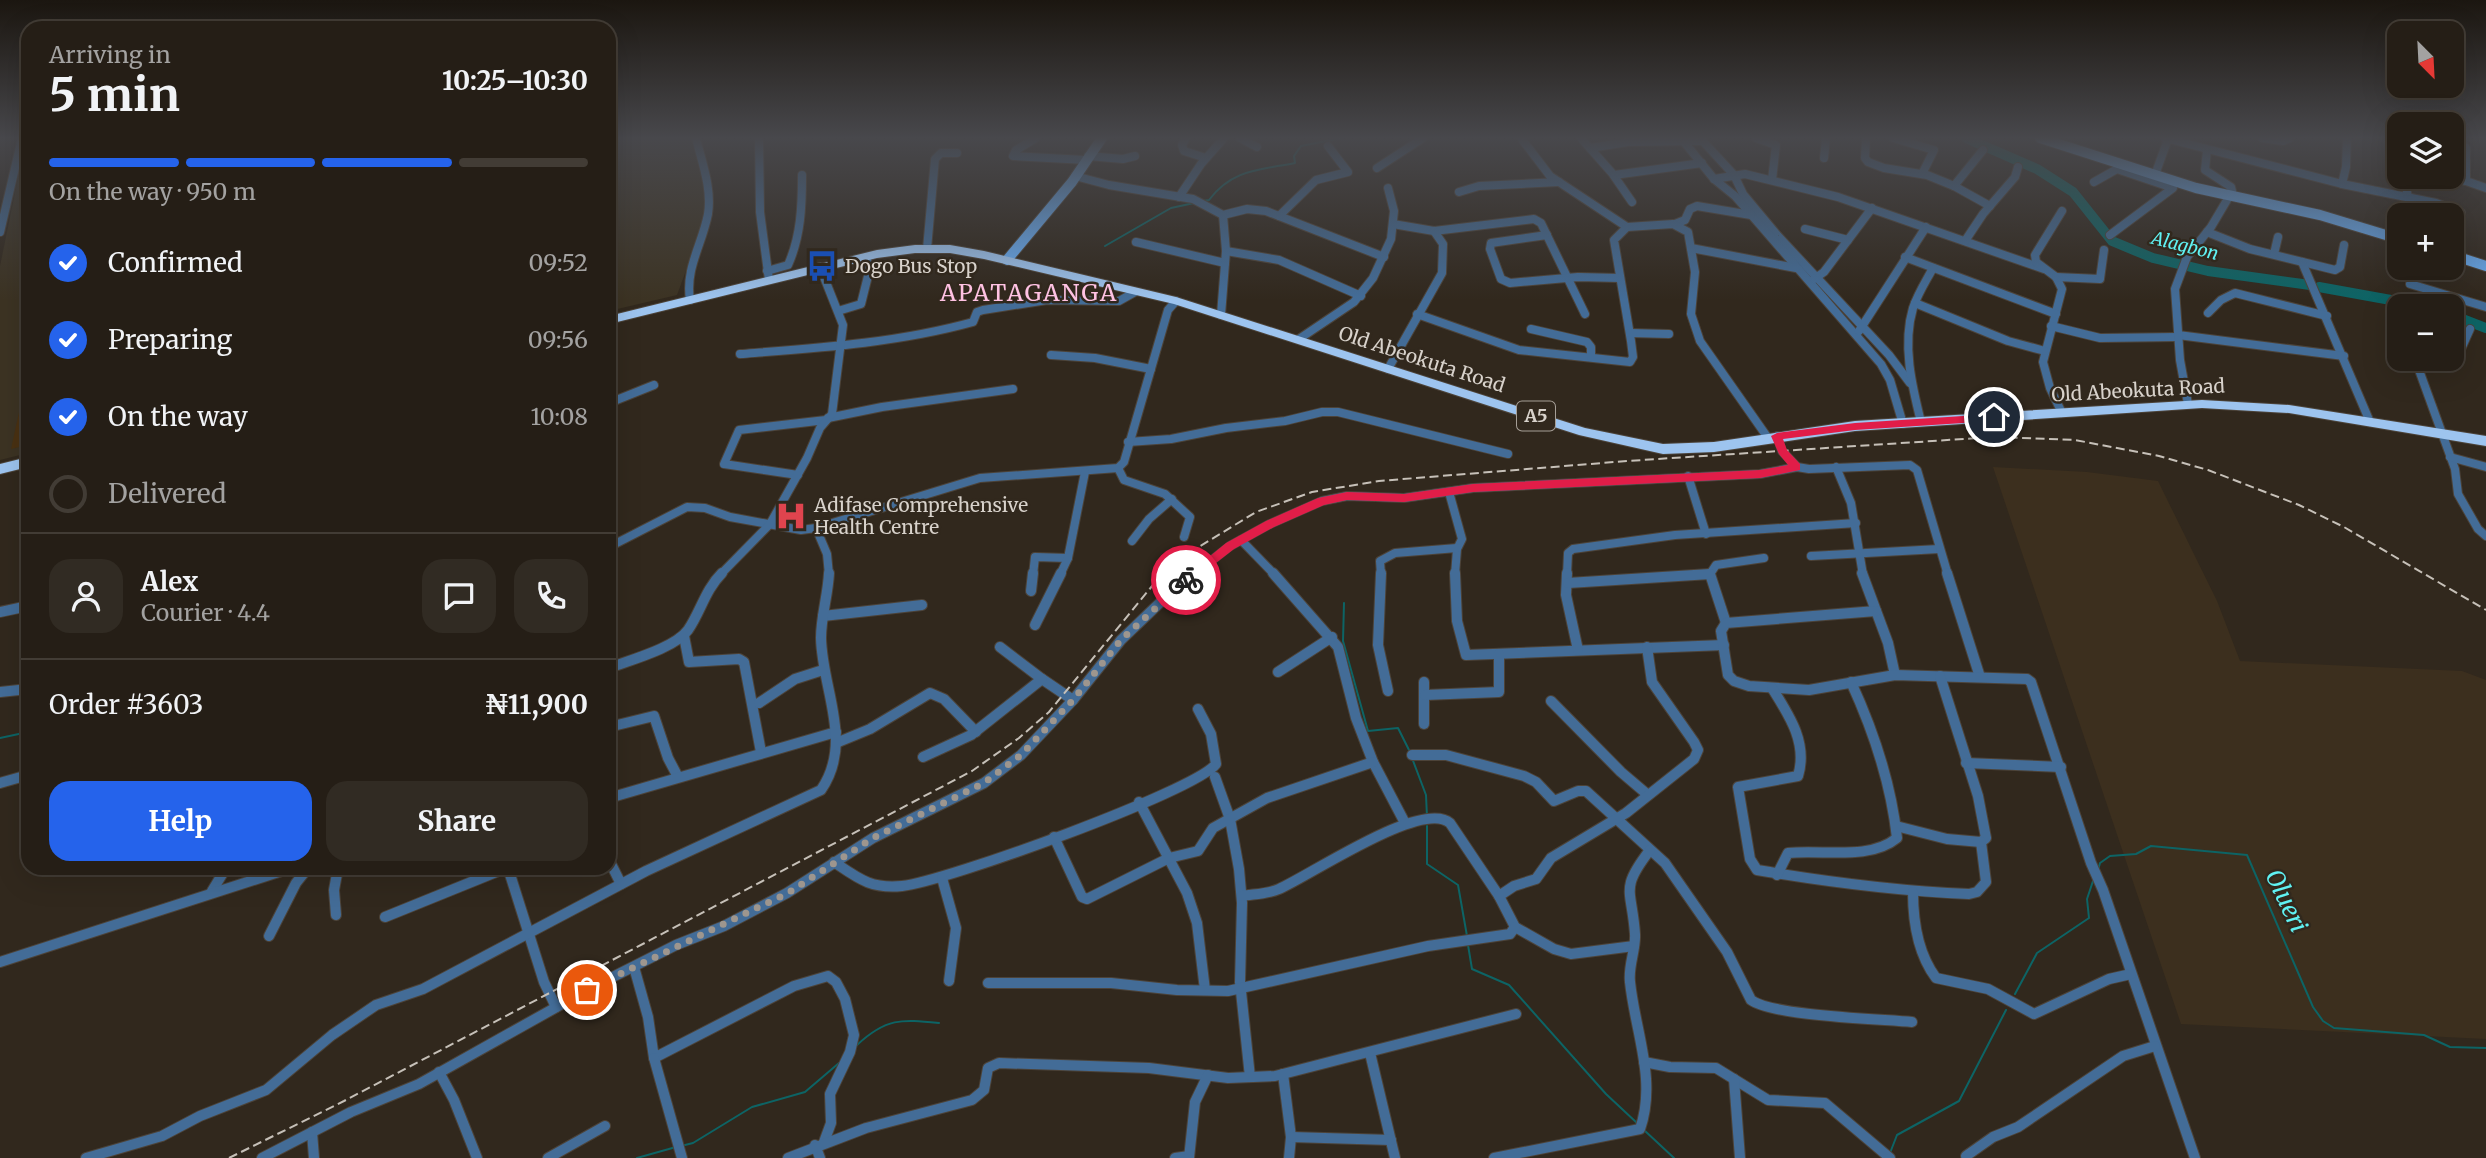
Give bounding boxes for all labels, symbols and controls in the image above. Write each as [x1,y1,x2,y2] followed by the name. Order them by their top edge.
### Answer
[2387,21,2464,98] north arrow
[2387,21,2464,371] map controls
[49,40,171,69] text: Arriving in
[442,64,588,97] text: 10:25–10:30
[49,66,180,124] text: 5 min
[2387,112,2464,189] button: layers
[49,177,256,206] text: On the way · 950 m
[2387,203,2464,280] button: +
[2147,226,2221,265] water label: Alagbon
[49,244,87,282] icon: check
[108,246,243,279] text: Confirmed
[529,248,588,277] text: 09:52
[805,249,839,283] bus stop icon: Dogo Bus Stop
[845,254,977,278] place label: Dogo Bus Stop
[939,278,1118,307] district label: APATAGANGA
[2387,294,2464,371] button: −
[49,321,87,359] icon: check
[1336,321,1508,397] street label: Old Abeokuta Road
[108,323,232,356] text: Preparing
[528,325,588,354] text: 09:56
[2051,373,2225,407] street label: Old Abeokuta Road
[1964,387,2024,447] pin
[49,398,87,436] icon: check
[1975,398,2013,436] icon: home
[108,400,248,433] text: On the way
[530,402,588,431] text: 10:08
[1517,402,1555,430] road number: A5
[108,477,227,510] text: Delivered
[813,493,1028,539] place label: Adifase Comprehensive Health Centre
[774,499,808,533] hospital icon: Adifase Comprehensive Health Centre
[1151,545,1221,615] courier
[49,559,123,633] button: person
[422,559,496,633] button: chat
[514,559,588,633] button: phone
[1167,561,1205,599] icon: bike
[141,565,198,598] text: Alex
[141,598,270,627] text: Courier · 4.4
[49,688,203,721] text: Order #3603
[484,688,588,721] text: ₦11,900
[49,781,312,861] button: Help
[326,781,588,861] button: Share
[2258,864,2314,937] water label: Olueri
[557,960,617,1020] pin
[568,971,606,1009] icon: bag

